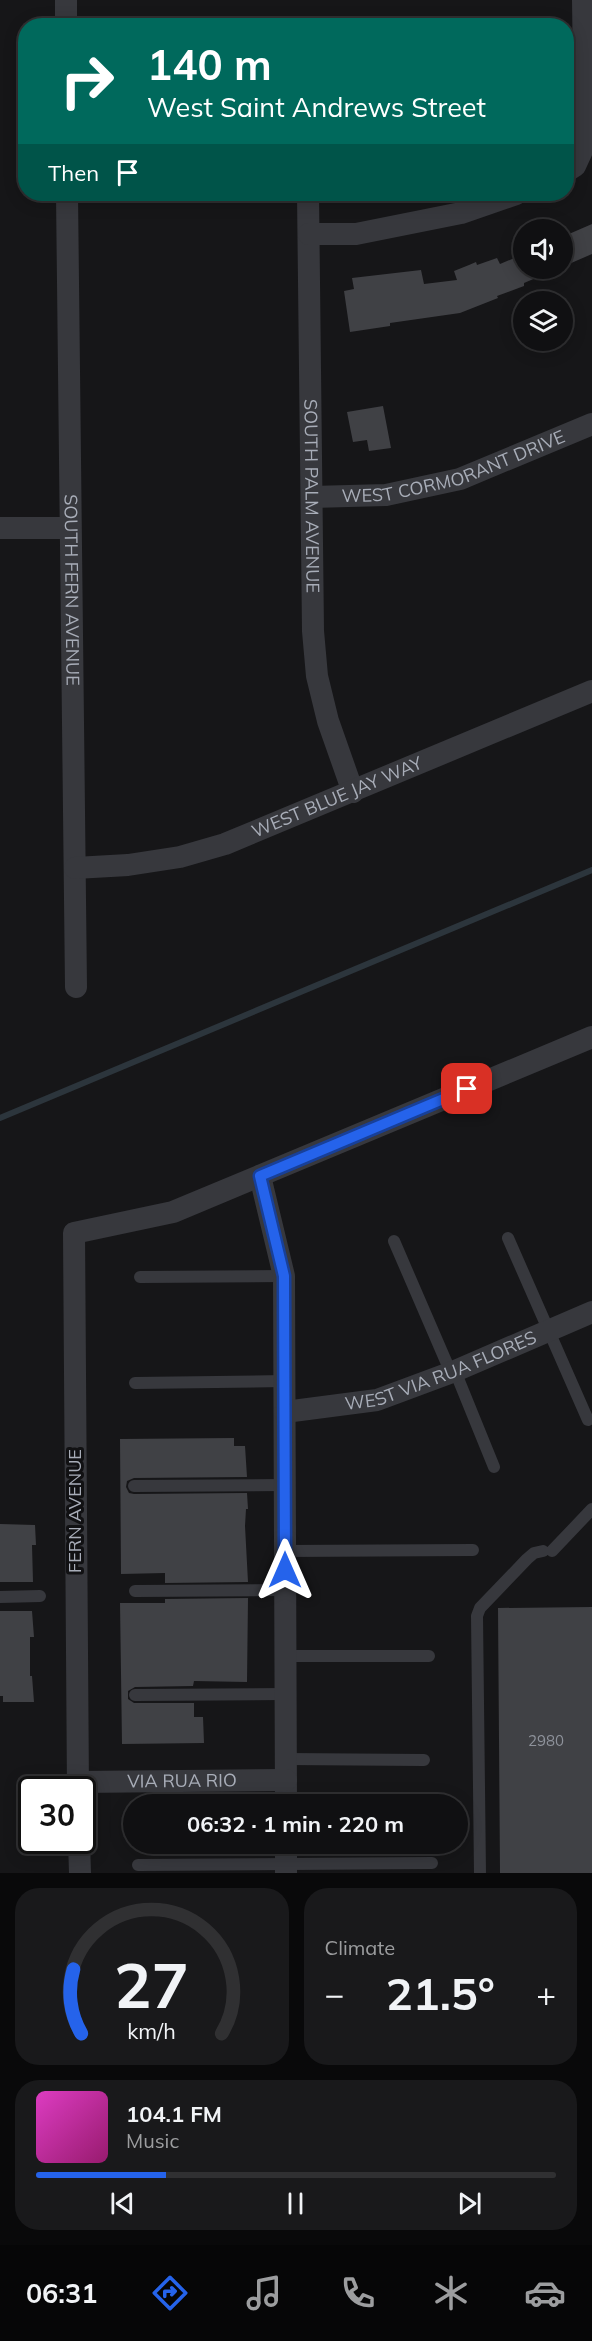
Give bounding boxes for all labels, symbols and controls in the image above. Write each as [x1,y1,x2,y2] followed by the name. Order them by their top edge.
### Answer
[147,38,272,91] text: 140 m
[48,42,126,120] icon: right
[147,90,486,124] text: West Saint Andrews Street
[111,156,144,189] icon: arrive
[48,159,99,187] text: Then
[513,219,573,351] map controls
[513,219,573,279] button: sound
[513,291,573,351] button: layers
[299,399,325,593] street label: SOUTH PALM AVENUE
[341,425,568,507] street label: WEST CORMORANT DRIVE
[59,494,85,686] street label: SOUTH FERN AVENUE
[248,751,427,843] street label: WEST BLUE JAY WAY
[441,1063,492,1114] pin
[450,1072,483,1105] icon: arrive
[343,1325,540,1415] street label: WEST VIA RUA FLORES
[63,1449,86,1573] street label: FERN AVENUE
[253,1538,317,1602] position arrow
[528,1731,564,1750] house number: 2980
[127,1768,237,1793] street label: VIA RUA RIO
[18,1776,96,1854] speed limit sign: 30
[187,1810,404,1838] text: 06:32 · 1 min · 220 m
[325,1935,395,1960] text: Climate
[114,1945,189,2024] text: 27
[386,1965,495,2021] text: 21.5°
[325,1973,344,2014] text: −
[536,1973,556,2014] text: +
[127,2017,176,2044] text: km/h
[126,2100,222,2128] text: 104.1 FM
[126,2128,179,2153] text: Music
[106,2187,139,2220] icon: previous
[279,2187,312,2220] icon: pause
[453,2187,486,2220] icon: next
[149,2272,191,2314] icon: directions
[243,2272,285,2314] icon: music
[337,2272,379,2314] icon: phone
[430,2272,472,2314] icon: climate
[524,2272,566,2314] icon: car
[26,2276,97,2310] text: 06:31

